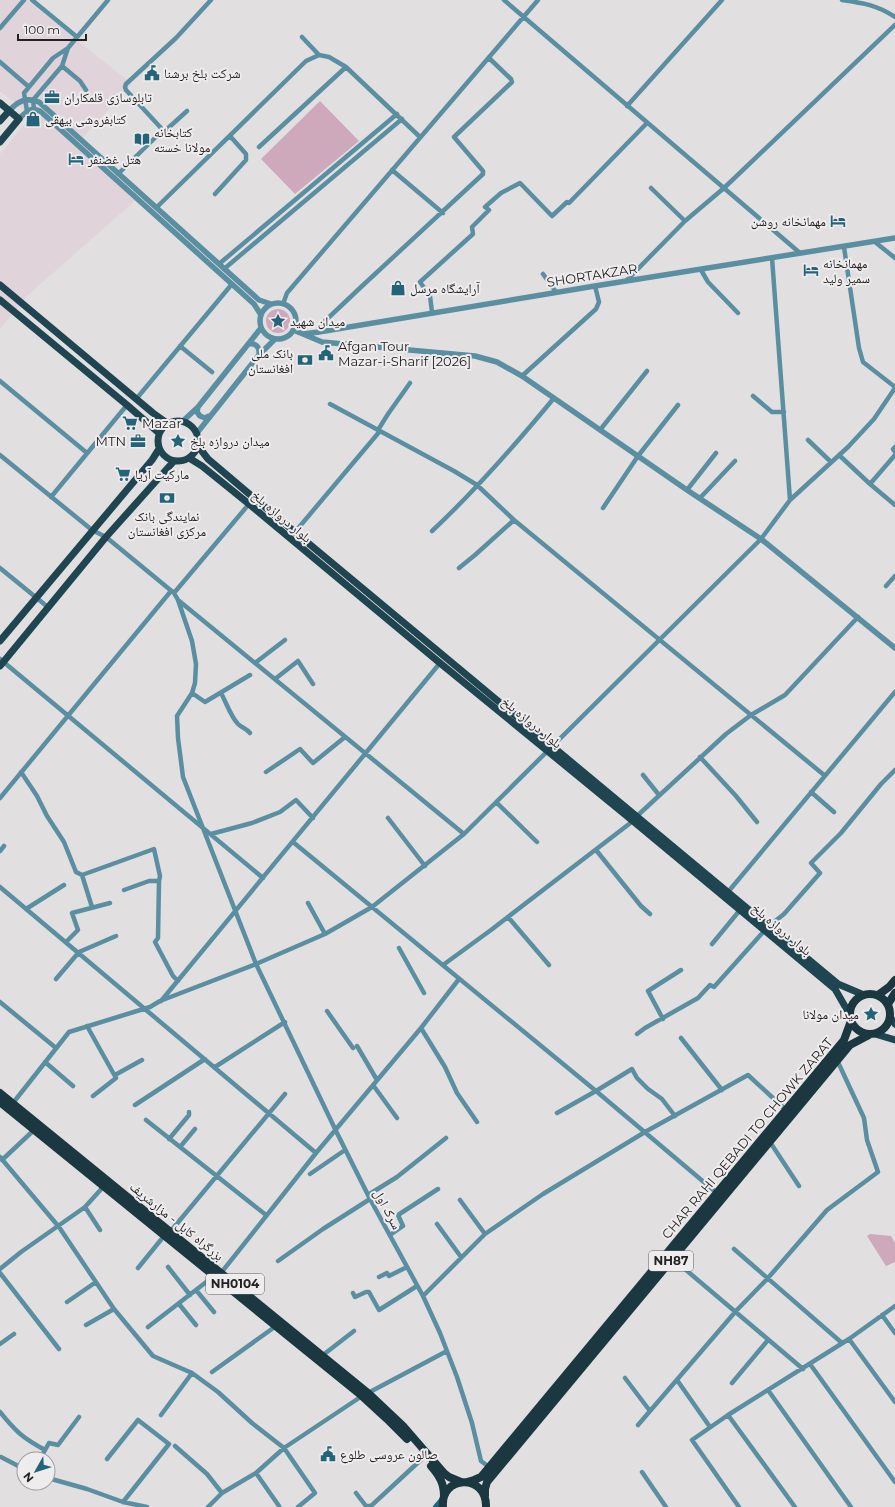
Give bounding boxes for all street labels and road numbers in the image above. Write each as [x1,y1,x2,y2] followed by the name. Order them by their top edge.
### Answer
[546,260,638,290] street label: SHORTAKZAR
[248,486,315,547] street label: بلوار دروازه بلخ
[497,693,565,753] street label: بلوار دروازه بلخ
[748,899,815,960] street label: بلوار دروازه بلخ
[658,1034,836,1242] street label: CHAR RAHI QEBADI TO CHOWK ZARAT
[126,1178,227,1265] street label: بزرگراه کابل - مزارشریف
[370,1186,405,1232] street label: سرک اول
[649,1251,693,1271] road number: NH87
[206,1274,264,1294] road number: NH0104

